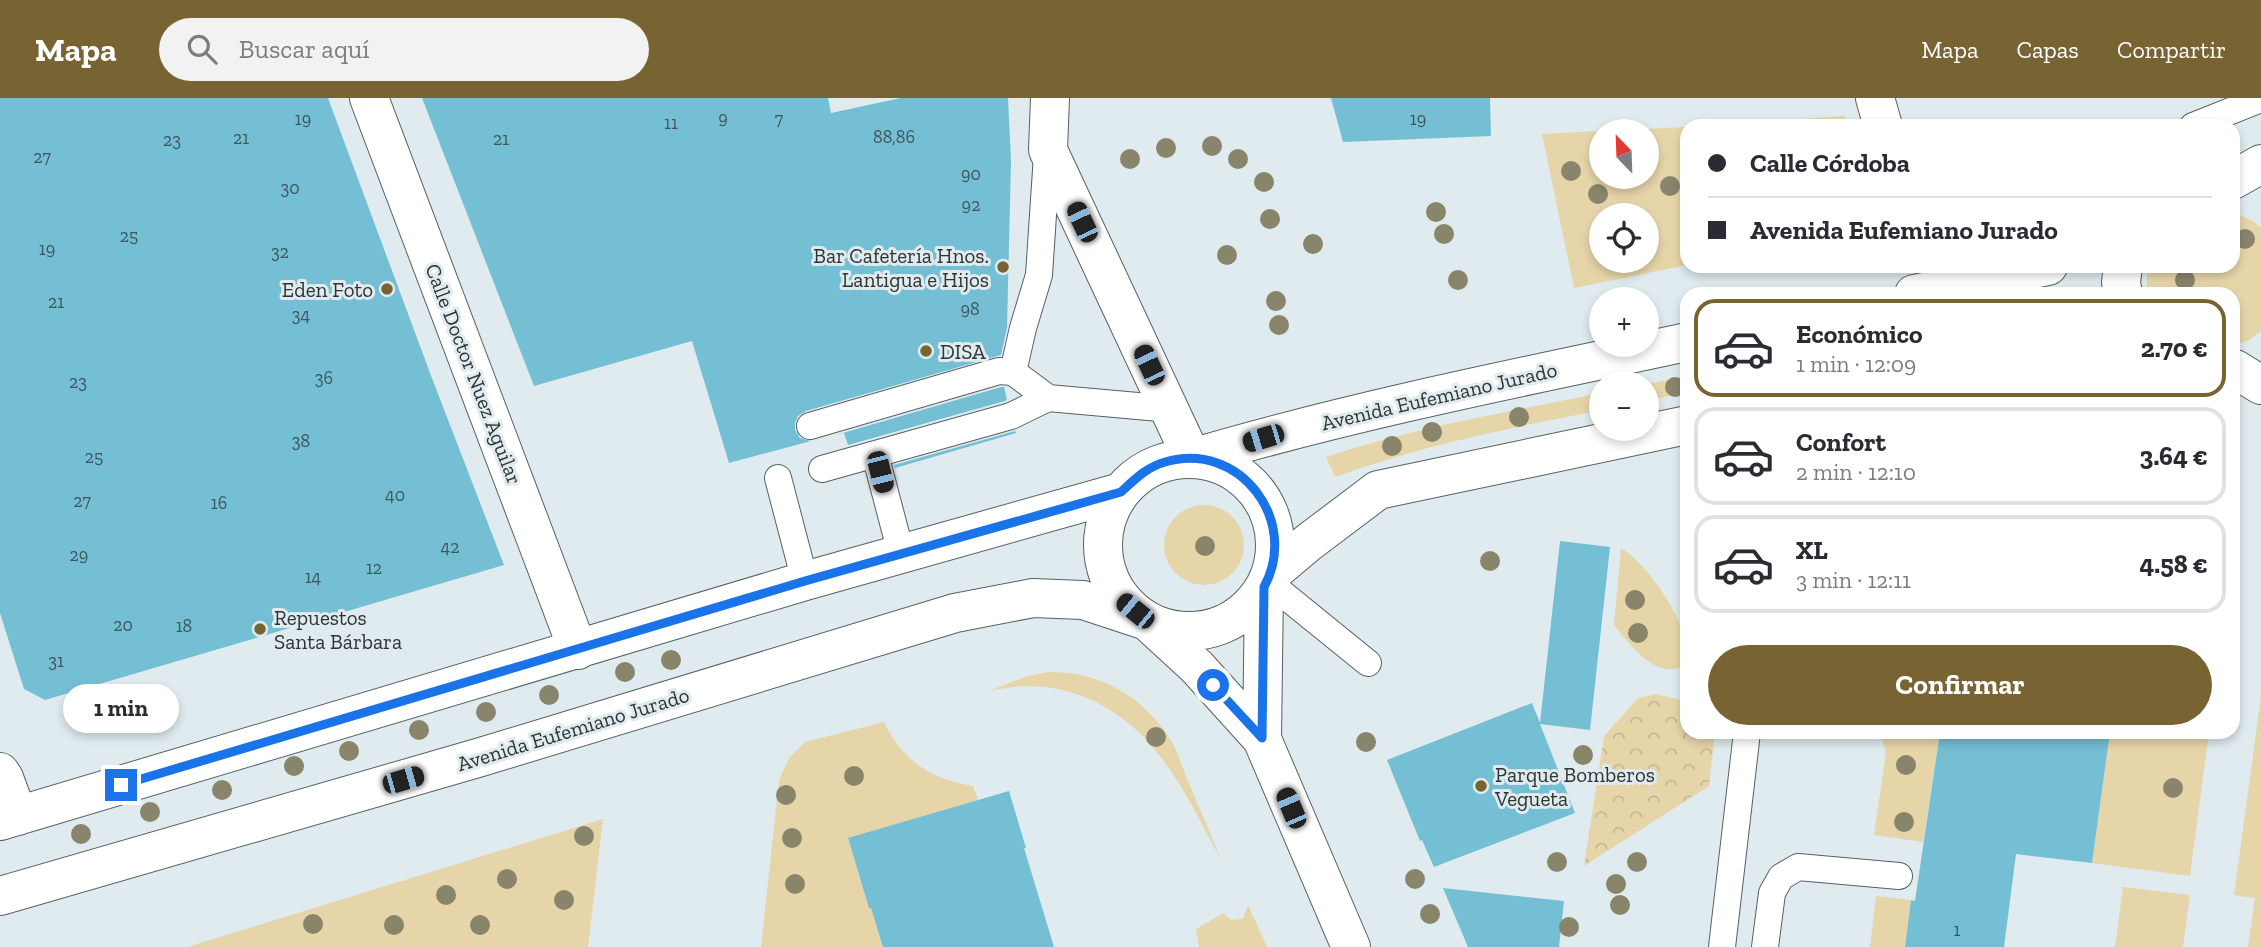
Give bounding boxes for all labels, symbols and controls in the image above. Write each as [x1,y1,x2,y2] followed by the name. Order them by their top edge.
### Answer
[159,18,649,81] search box
[35,30,117,69] text: Mapa
[183,30,221,68] icon: search
[239,33,370,65] text: Buscar aquí
[1921,35,1978,64] text: Mapa
[2016,35,2079,64] text: Capas
[2117,35,2226,64] text: Compartir
[718,107,728,129] house number: 9
[295,108,311,130] house number: 19
[775,108,784,130] house number: 7
[1410,108,1426,130] house number: 19
[664,112,678,134] house number: 11
[1589,119,1659,189] north arrow
[1589,119,1659,441] map controls
[873,126,915,148] house number: 88,86
[233,127,249,149] house number: 21
[493,128,509,150] house number: 21
[163,129,181,151] house number: 23
[33,146,51,168] house number: 27
[1750,147,1910,179] text: Calle Córdoba
[961,163,981,185] house number: 90
[280,177,300,199] house number: 30
[962,194,980,216] house number: 92
[1064,199,1101,245] car
[1589,203,1659,273] button: locate
[1750,214,2058,246] text: Avenida Eufemiano Jurado
[120,225,138,247] house number: 25
[39,238,55,260] house number: 19
[271,241,289,263] house number: 32
[813,243,989,293] place label: Bar Cafetería Hnos. Lantigua e Hijos
[995,259,1011,275] marker: Bar Cafetería Hnos. Lantigua e Hijos
[420,260,528,488] street label: Calle Doctor Nuez Aguilar
[282,277,373,302] place label: Eden Foto
[379,281,395,297] marker: Eden Foto
[1589,287,1659,357] button: +
[48,291,64,313] house number: 21
[960,298,980,320] house number: 98
[292,304,311,326] house number: 34
[1712,317,1775,380] icon: car
[1796,318,1923,350] text: Económico
[2141,332,2208,364] text: 2.70 €
[940,339,986,364] place label: DISA
[1131,342,1168,388] car
[918,343,934,359] marker: DISA
[1796,350,1916,378] text: 1 min · 12:09
[1319,357,1559,435] street label: Avenida Eufemiano Jurado
[315,367,333,389] house number: 36
[69,371,87,393] house number: 23
[1589,371,1659,441] button: −
[1240,422,1287,454] car
[1712,425,1775,488] icon: car
[1796,426,1886,458] text: Confort
[292,430,310,452] house number: 38
[2140,440,2208,472] text: 3.64 €
[85,446,103,468] house number: 25
[865,449,896,495] car
[1796,458,1916,486] text: 2 min · 12:10
[385,484,405,506] house number: 40
[73,490,91,512] house number: 27
[211,492,227,514] house number: 16
[1712,533,1775,596] icon: car
[1796,534,1828,566] text: XL
[441,536,459,558] house number: 42
[70,544,88,566] house number: 29
[2139,548,2208,580] text: 4.58 €
[366,557,382,579] house number: 12
[305,566,322,588] house number: 14
[1796,566,1911,594] text: 3 min · 12:11
[1113,590,1158,632] car
[274,605,402,654] place label: Repuestos Santa Bárbara
[113,614,133,636] house number: 20
[176,615,192,637] house number: 18
[252,621,268,637] marker: Repuestos Santa Bárbara
[1708,645,2212,725] button: Confirmar
[48,650,64,672] house number: 31
[1197,669,1229,701] route start
[454,682,692,776] street label: Avenida Eufemiano Jurado
[63,684,179,732] callout: 1 min
[94,694,148,722] text: 1 min
[1494,762,1655,811] place label: Parque Bomberos Vegueta
[380,764,427,796] car
[105,769,137,801] route end
[1473,778,1489,794] marker: Parque Bomberos Vegueta
[1274,785,1309,831] car
[1954,919,1961,941] house number: 1

